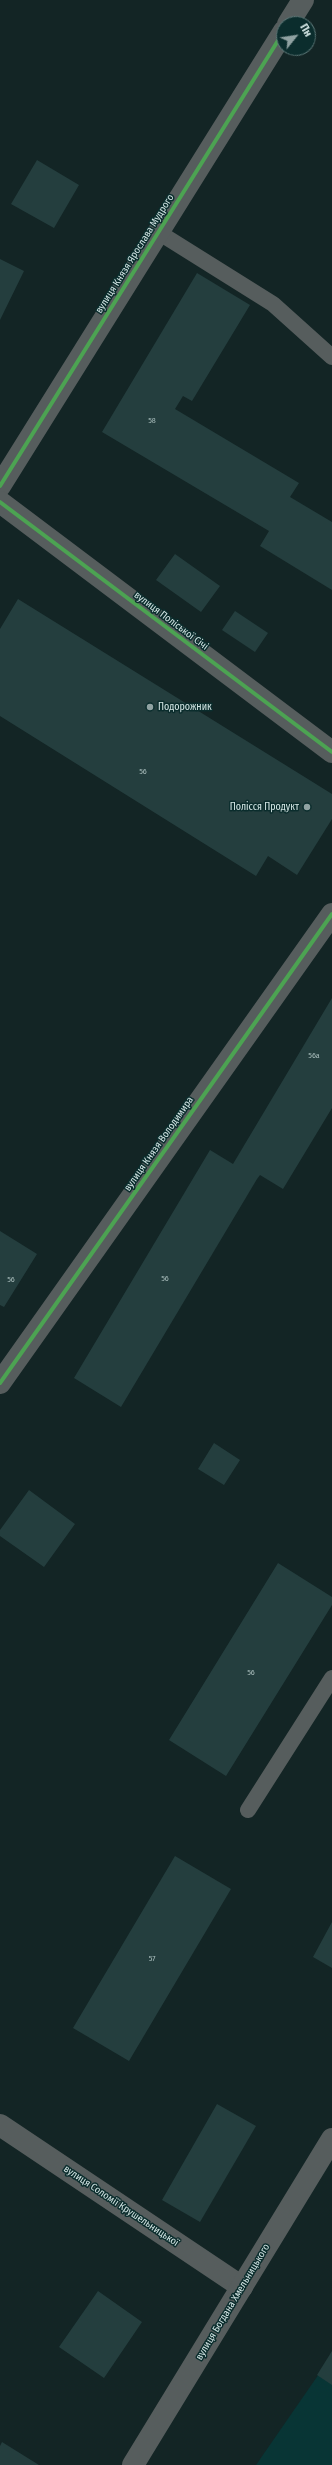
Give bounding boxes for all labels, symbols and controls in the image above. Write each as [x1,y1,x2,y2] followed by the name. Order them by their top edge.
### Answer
[276,16,316,56] north arrow
[297,22,315,39] text: Пн
[93,192,177,316] street label: вулиця Князя Ярослава Мудрого
[148,416,156,426] house number: 58
[131,589,211,653] street label: вулиця Поліської Січі
[158,701,212,713] place label: Подорожник
[145,702,155,712] marker: Подорожник
[139,767,147,777] house number: 56
[230,801,299,813] place label: Полісся Продукт
[302,802,312,812] marker: Полісся Продукт
[308,1051,320,1061] house number: 56а
[122,1094,196,1194] street label: вулиця Князя Володимира
[161,1274,169,1284] house number: 56
[7,1275,15,1285] house number: 56
[247,1668,255,1678] house number: 56
[149,1954,155,1964] house number: 57
[61,2163,181,2249] street label: вулиця Соломії Крушельницької
[193,2242,273,2362] street label: вулиця Богдана Хмельницького

